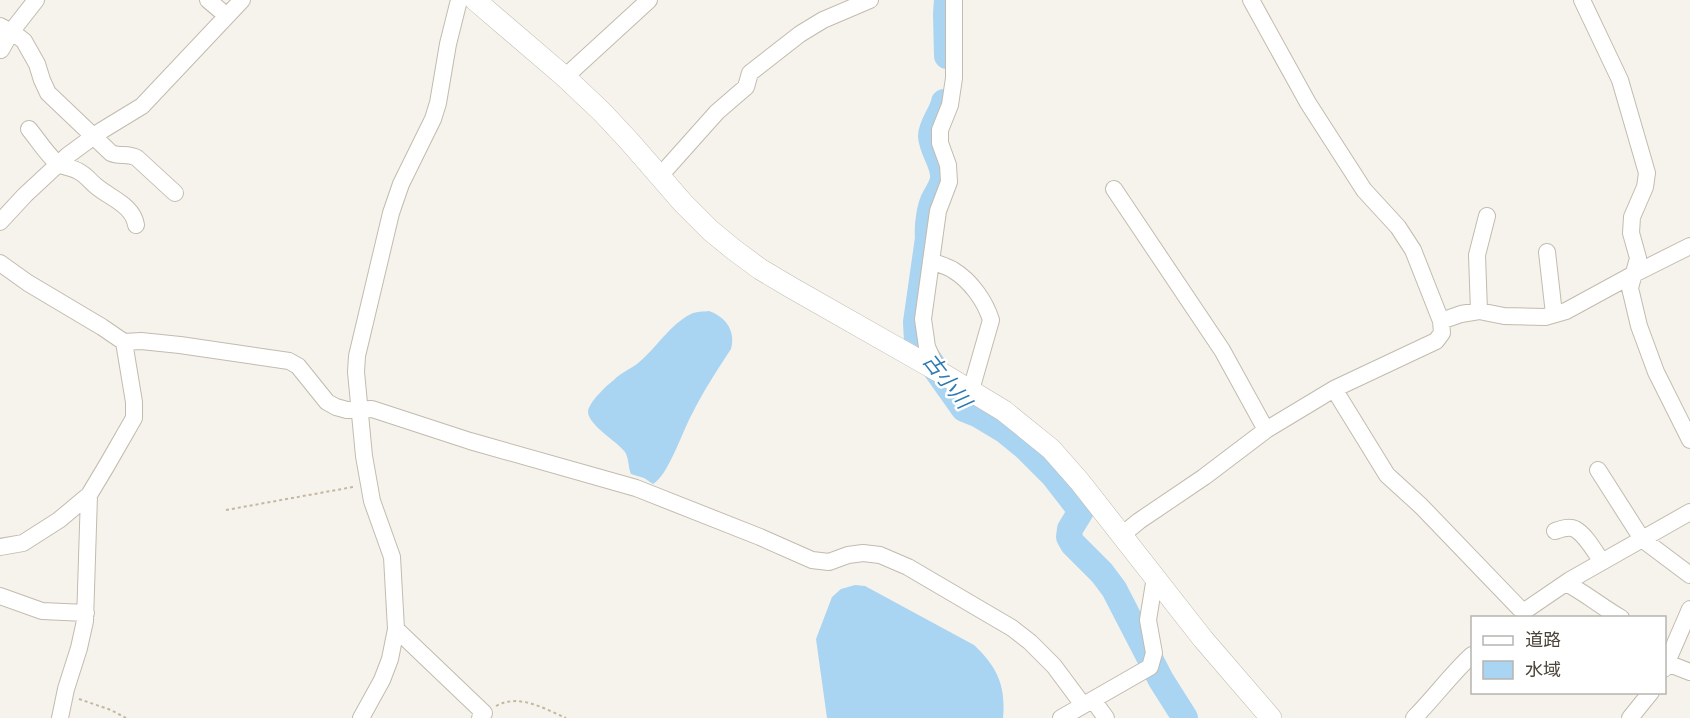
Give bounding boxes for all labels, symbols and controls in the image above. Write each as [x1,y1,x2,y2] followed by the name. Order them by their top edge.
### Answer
[918,348,978,415] water label: 古小川
[1471,616,1666,694] legend
[1525,629,1561,651] text: 道路
[1525,659,1561,681] text: 水域

